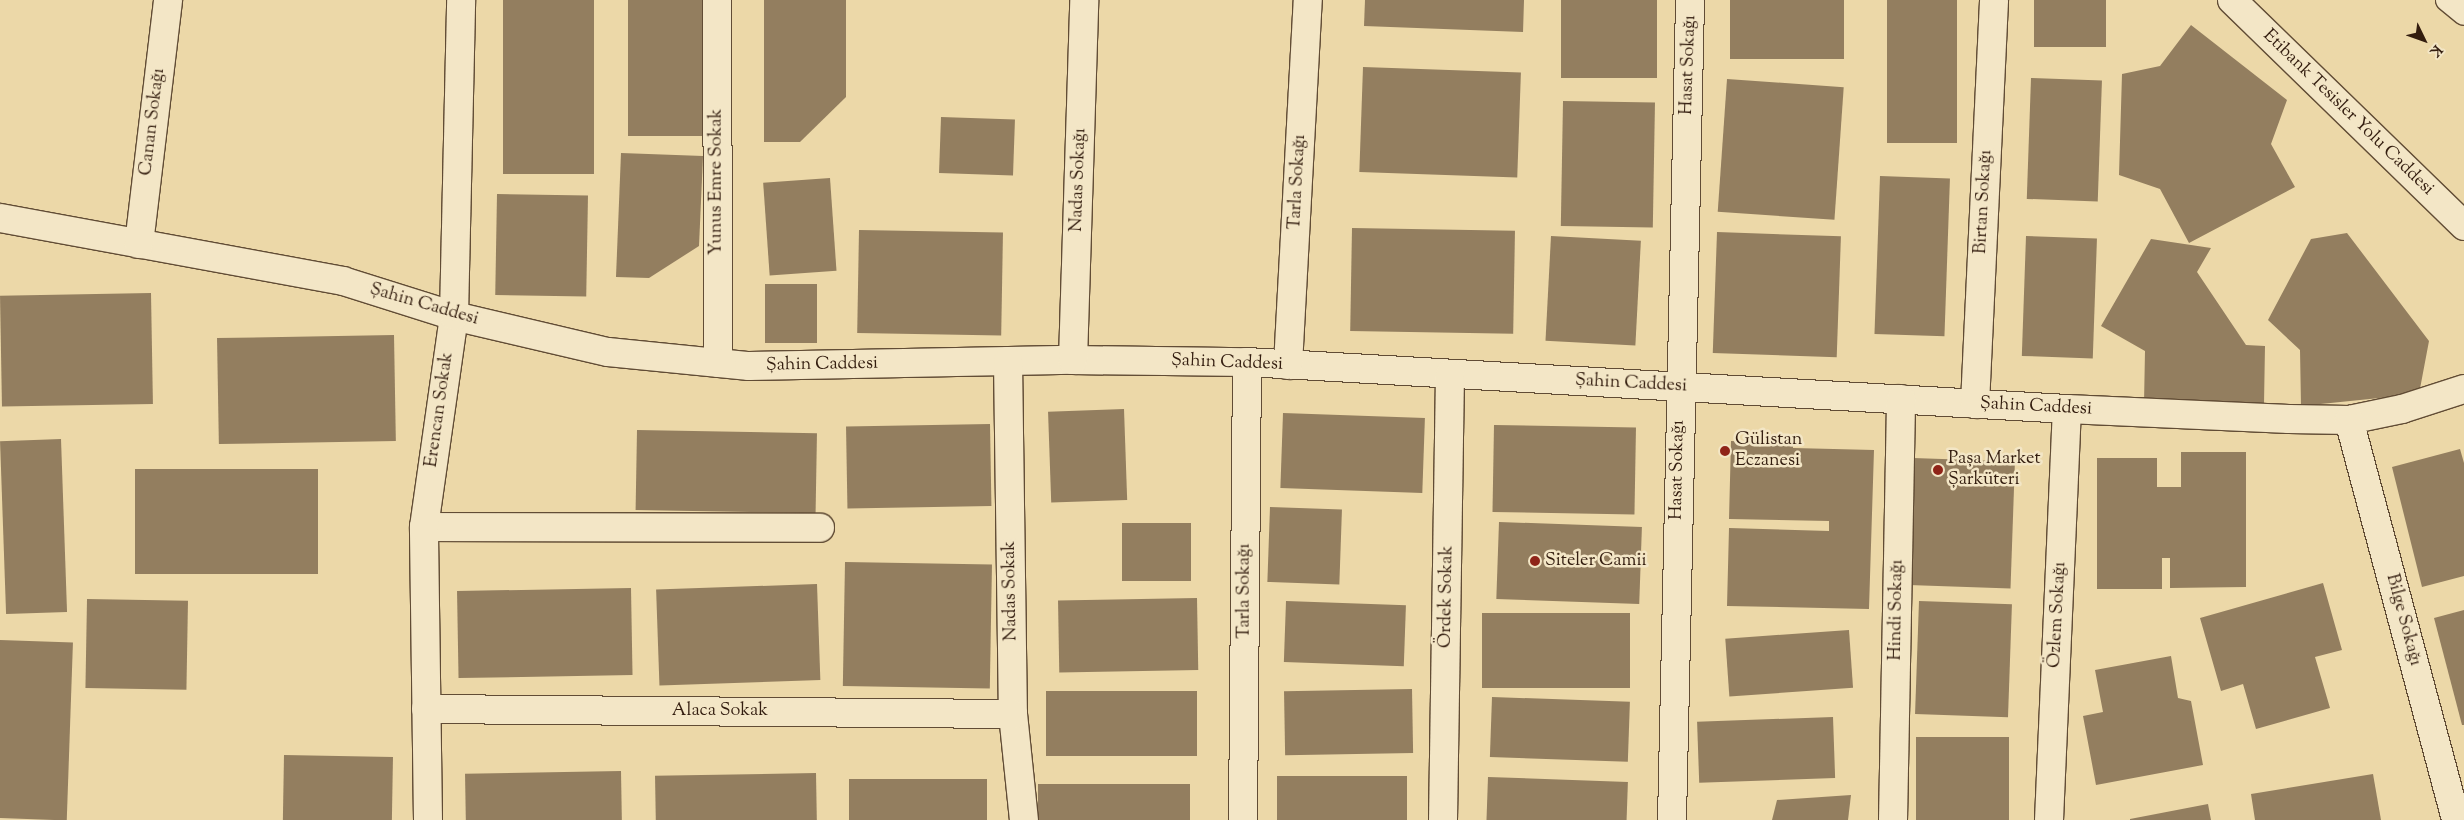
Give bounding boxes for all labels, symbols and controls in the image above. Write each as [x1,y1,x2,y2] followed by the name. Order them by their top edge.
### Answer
[1676,15,1702,115] street label: Hasat Sokağı
[2399,15,2449,65] north arrow
[2258,25,2438,201] street label: Etibank Tesisler Yolu Caddesi
[2424,40,2446,60] text: K
[136,67,170,177] street label: Canan Sokağı
[706,109,728,255] street label: Yunus Emre Sokak
[1066,128,1092,232] street label: Nadas Sokağı
[1285,134,1311,230] street label: Tarla Sokağı
[1970,149,1998,255] street label: Birtan Sokağı
[367,279,481,331] street label: Şahin Caddesi
[1171,350,1283,376] street label: Şahin Caddesi
[421,351,459,469] street label: Erencan Sokak
[766,353,878,377] street label: Şahin Caddesi
[1574,370,1688,398] street label: Şahin Caddesi
[1979,393,2093,421] street label: Şahin Caddesi
[1666,420,1690,520] street label: Hasat Sokağı
[1735,430,1802,472] place label: Gülistan Eczanesi
[1719,445,1731,457] marker: Gülistan Eczanesi
[1948,449,2041,492] place label: Paşa Market Şarküteri
[1932,464,1944,476] marker: Paşa Market Şarküteri
[999,541,1023,641] street label: Nadas Sokak
[1234,543,1256,639] street label: Tarla Sokağı
[1435,546,1459,648] street label: Ördek Sokak
[1545,550,1647,572] place label: Siteler Camii
[1529,555,1541,567] marker: Siteler Camii
[1885,559,1909,661] street label: Hindi Sokağı
[2044,561,2072,669] street label: Özlem Sokağı
[2380,572,2426,668] street label: Bilge Sokağı
[672,700,768,722] street label: Alaca Sokak

